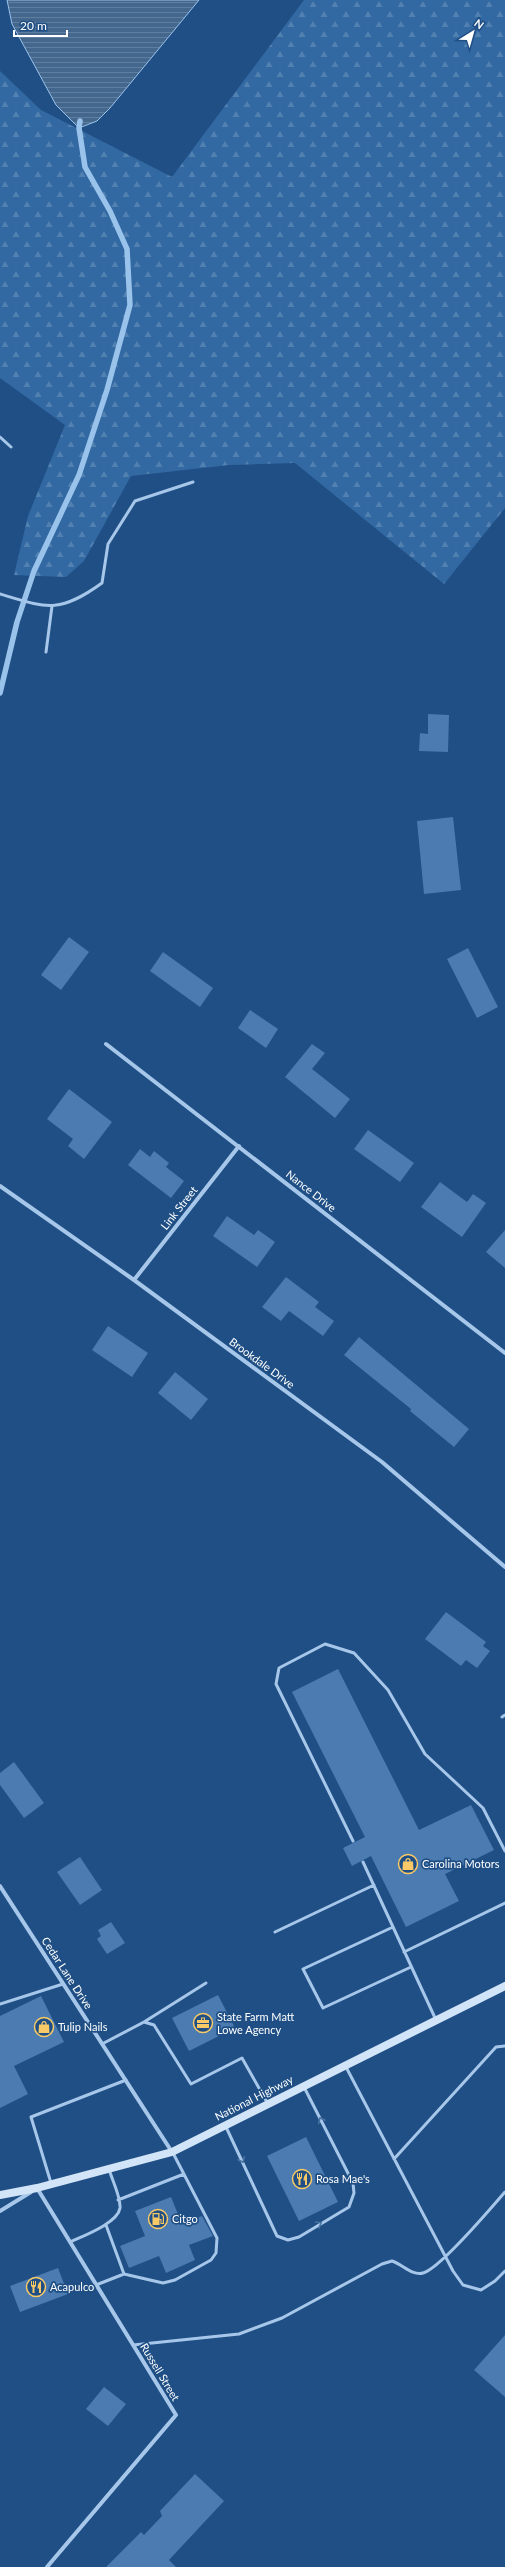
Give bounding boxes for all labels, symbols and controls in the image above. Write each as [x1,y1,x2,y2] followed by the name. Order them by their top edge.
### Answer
[14,12,67,38] scale bar
[453,12,493,52] north arrow
[472,16,487,31] text: N
[20,18,47,33] text: 20 m
[284,1167,339,1214] street label: Nance Drive
[158,1183,200,1232] street label: Link Street
[227,1335,298,1391] street label: Brookdale Drive
[397,1853,419,1875] shop icon: Carolina Motors
[422,1857,500,1870] place label: Carolina Motors
[39,1934,96,2011] street label: Cedar Lane Drive
[217,2010,295,2036] place label: State Farm Matt Lowe Agency
[192,2012,214,2034] office icon: State Farm Matt Lowe Agency
[33,2016,55,2038] shop icon: Tulip Nails
[58,2020,108,2033] place label: Tulip Nails
[212,2072,295,2123] street label: National Highway
[318,2117,326,2124] one-way arrow
[237,2156,245,2164] one-way arrow
[291,2168,313,2190] restaurant icon: Rosa Mae's
[316,2172,370,2185] place label: Rosa Mae's
[147,2208,169,2230] fuel station icon: Citgo
[172,2212,198,2225] place label: Citgo
[315,2222,322,2229] one-way arrow
[25,2276,47,2298] restaurant icon: Acapulco
[50,2280,94,2293] place label: Acapulco
[138,2340,183,2403] street label: Russell Street

